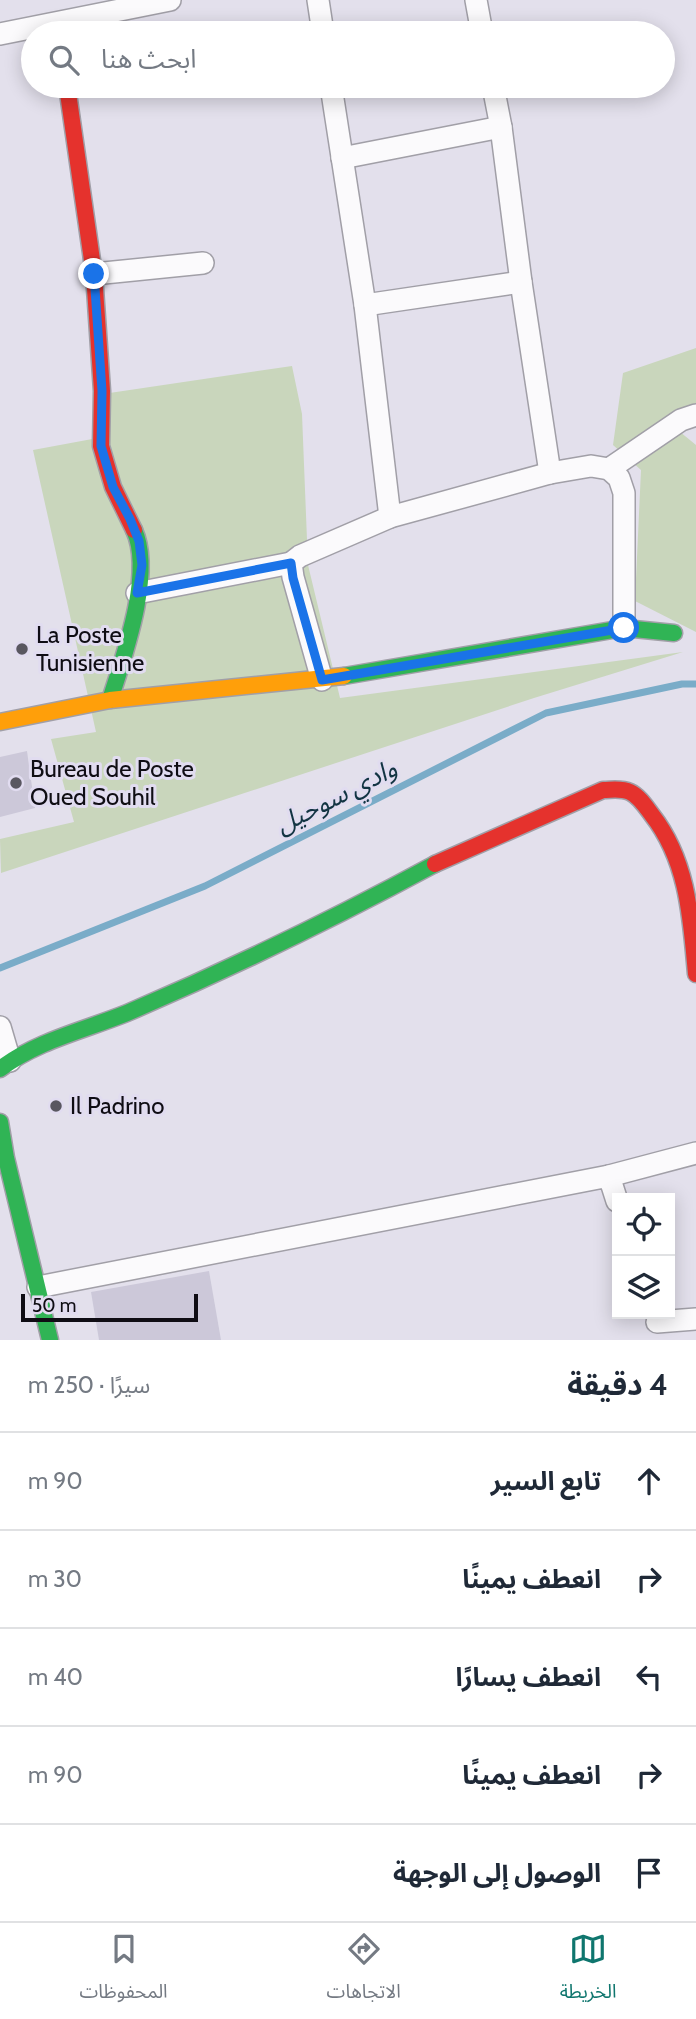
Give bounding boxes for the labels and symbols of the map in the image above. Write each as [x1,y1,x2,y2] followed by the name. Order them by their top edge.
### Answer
[78,258,109,289] route end
[608,612,639,643] route start
[36,620,144,677] place label: La Poste Tunisienne
[14,641,30,657] marker: La Poste Tunisienne
[270,752,404,844] water label: وادي سوحيل
[30,754,194,811] place label: Bureau de Poste Oued Souhil
[8,775,24,791] marker: Bureau de Poste Oued Souhil
[70,1091,164,1120] place label: Il Padrino
[48,1098,64,1114] marker: Il Padrino
[21,1291,198,1323] scale bar

